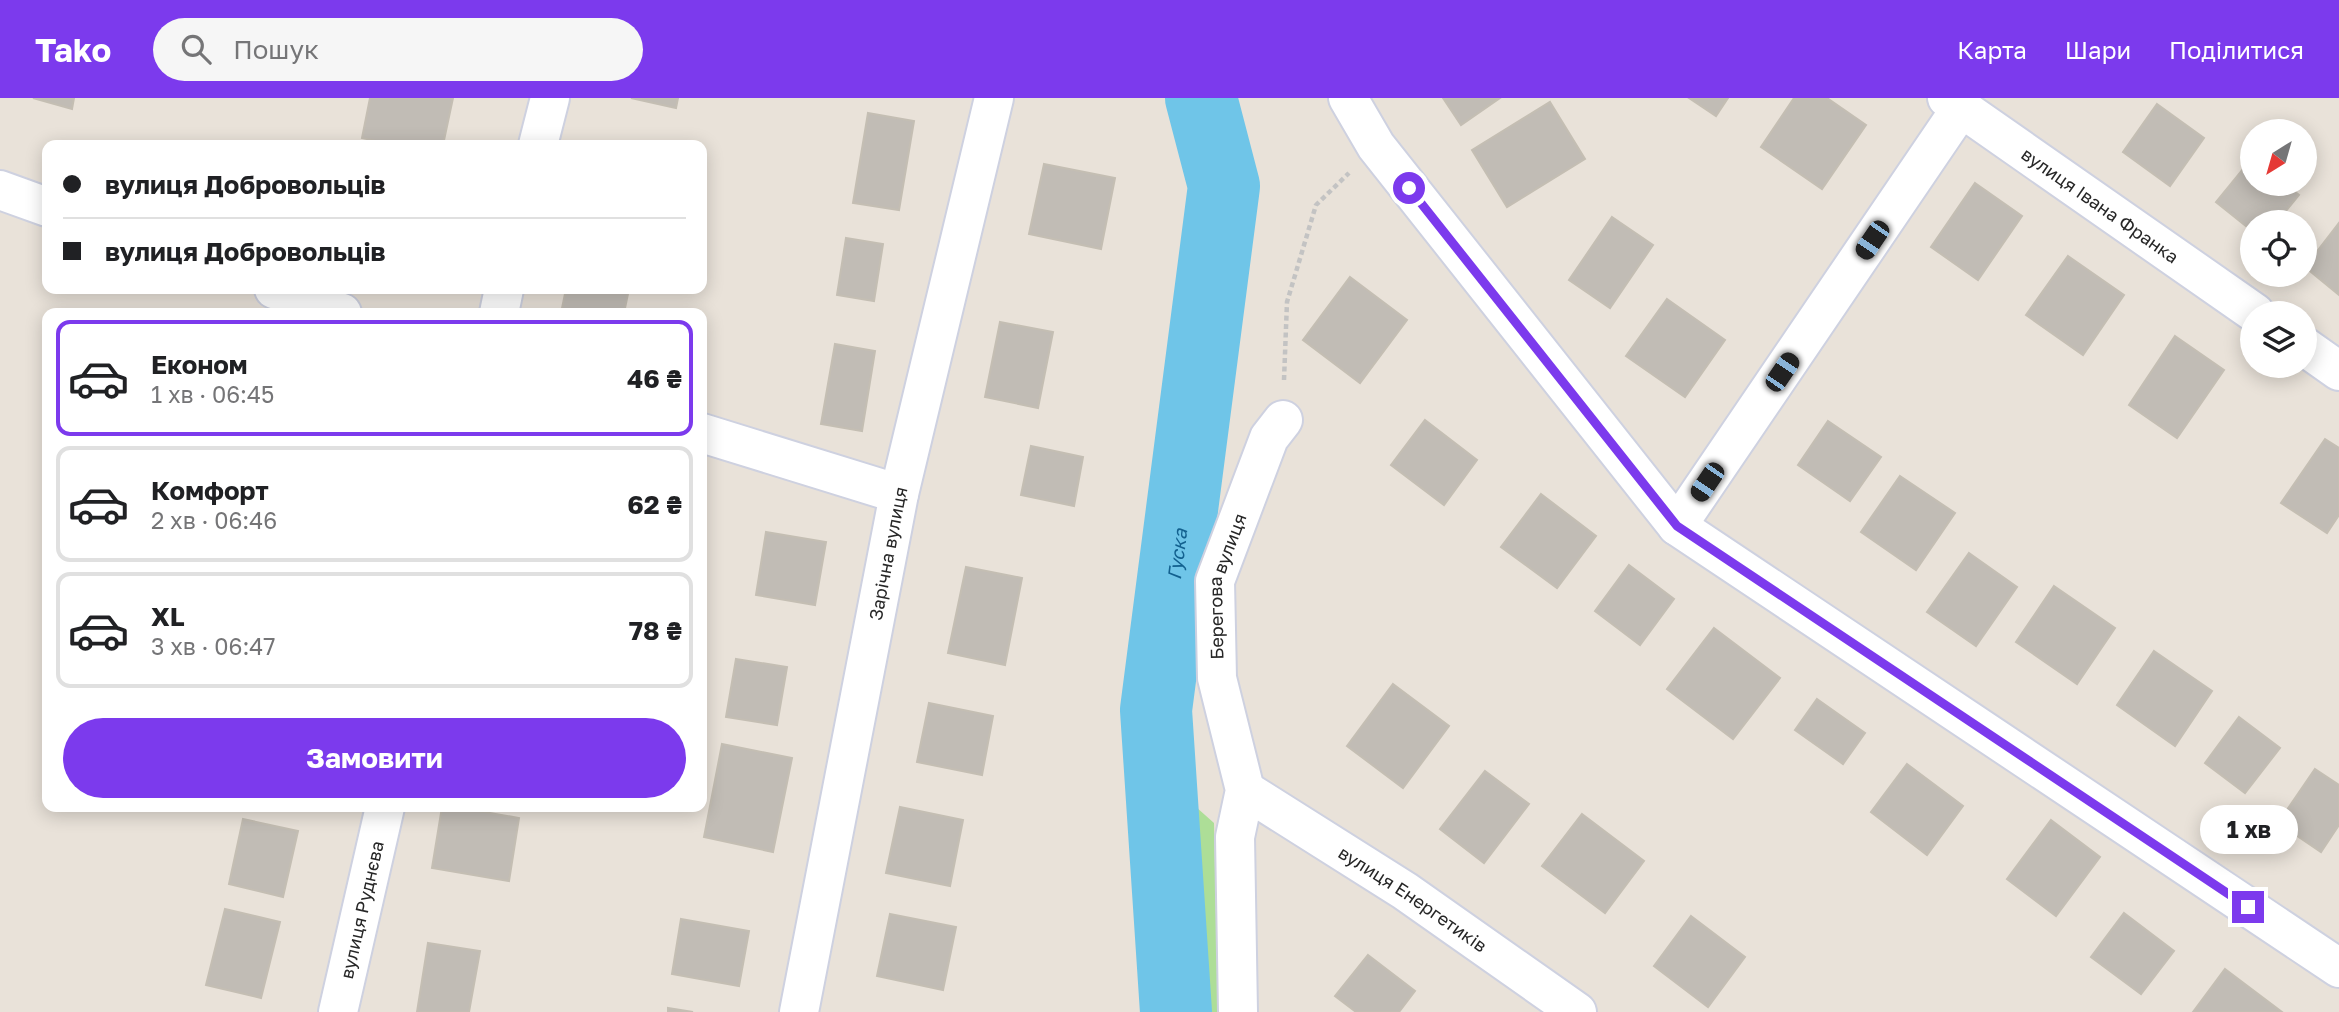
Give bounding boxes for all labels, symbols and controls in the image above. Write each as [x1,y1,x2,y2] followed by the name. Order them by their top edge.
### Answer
[153,18,643,81] search box
[35,30,111,69] text: Tako
[177,30,215,68] icon: search
[233,34,319,65] text: Пошук
[1957,35,2027,64] text: Карта
[2065,35,2131,64] text: Шари
[2169,35,2304,64] text: Поділитися
[2240,119,2317,196] north arrow
[2240,119,2317,378] map controls
[2017,143,2183,268] street label: вулиця Івана Франка
[105,169,386,200] text: вулиця Добровольців
[1393,172,1425,204] route start
[2240,210,2317,287] button: locate
[1852,217,1893,263] car
[105,236,386,267] text: вулиця Добровольців
[2240,301,2317,378] button: layers
[67,347,130,410] icon: car
[151,349,248,380] text: Економ
[1762,349,1803,395] car
[627,363,682,394] text: 46 ₴
[151,380,274,408] text: 1 хв · 06:45
[1687,459,1728,505] car
[67,473,130,536] icon: car
[151,475,269,506] text: Комфорт
[864,484,911,622] street label: Зарічна вулиця
[627,489,682,520] text: 62 ₴
[151,506,277,534] text: 2 хв · 06:46
[1204,510,1251,660] street label: Берегова вулиця
[1162,526,1191,581] water label: Гуска
[67,599,130,662] icon: car
[151,601,185,632] text: XL
[629,615,682,646] text: 78 ₴
[151,632,276,660] text: 3 хв · 06:47
[63,718,686,798] button: Замовити
[2199,806,2297,854] callout: 1 хв
[2227,815,2271,843] text: 1 хв
[335,839,388,981] street label: вулиця Руднєва
[1335,841,1491,956] street label: вулиця Енергетиків
[2232,891,2264,923] route end

